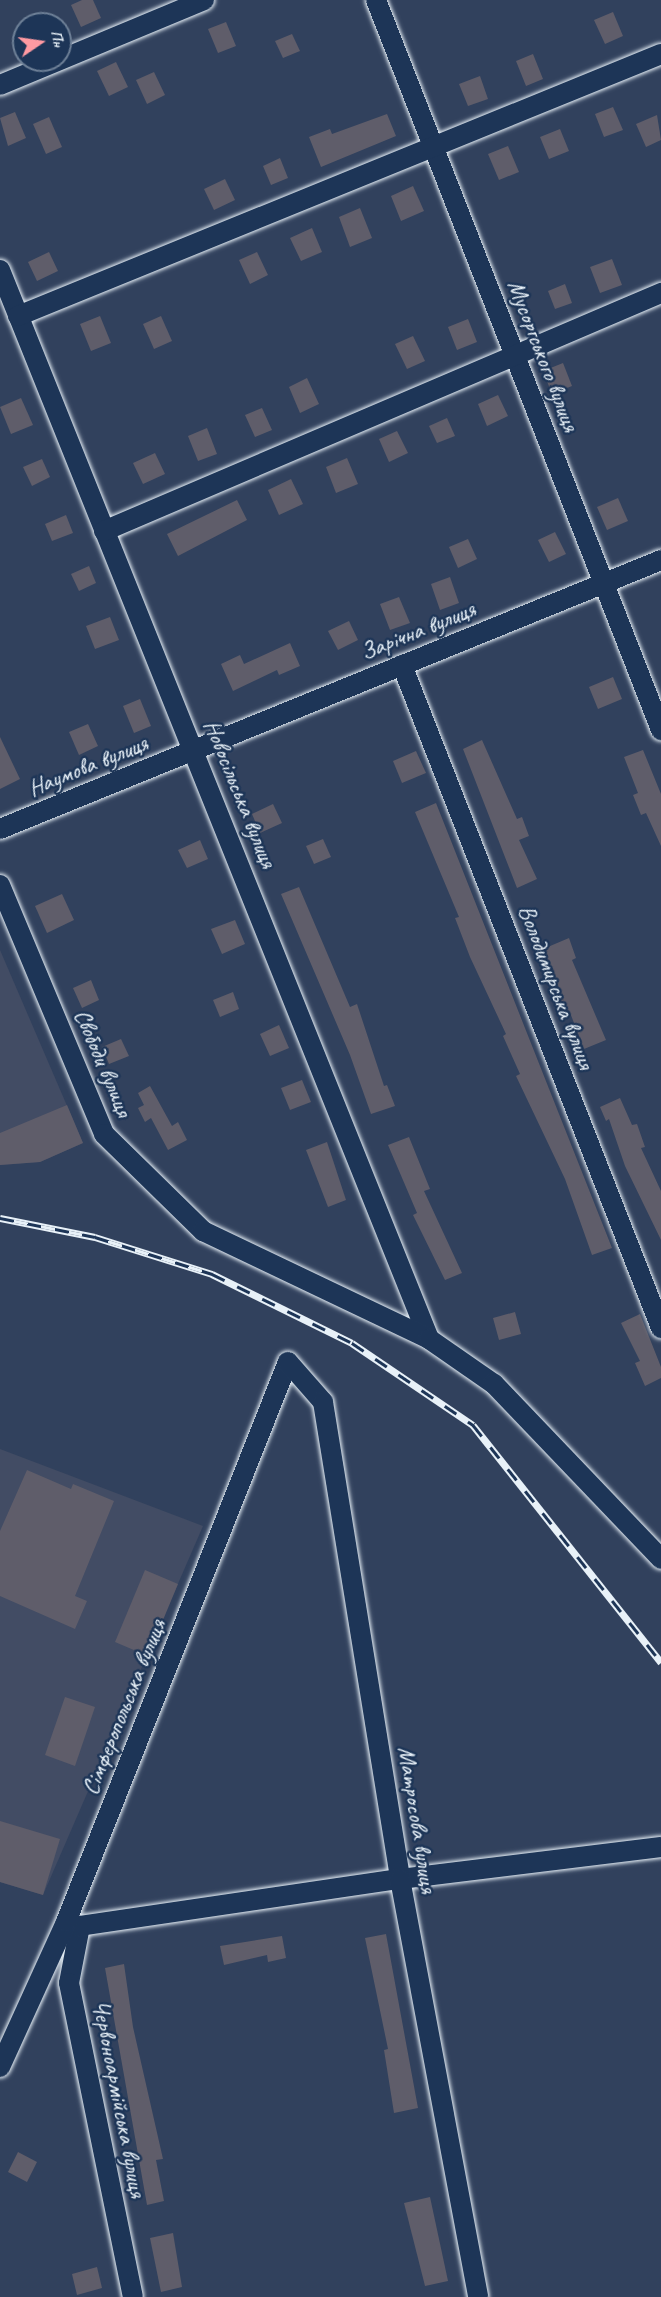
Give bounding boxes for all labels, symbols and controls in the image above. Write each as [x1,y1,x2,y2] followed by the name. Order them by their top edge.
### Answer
[12,12,72,72] north arrow
[46,28,69,49] text: Пн
[501,276,585,436] street label: Мусоргського вулиця
[356,595,480,667] street label: Зарічна вулиця
[197,715,283,873] street label: Новосільська вулиця
[24,729,152,803] street label: Наумова вулиця
[511,900,601,1074] street label: Володимирська вулиця
[67,1005,139,1121] street label: Свободи вулиця
[75,1614,173,1800] street label: Сімферопольська вулиця
[391,1744,443,1896] street label: Матросова вулиця
[86,1997,152,2201] street label: Червоноармійська вулиця

